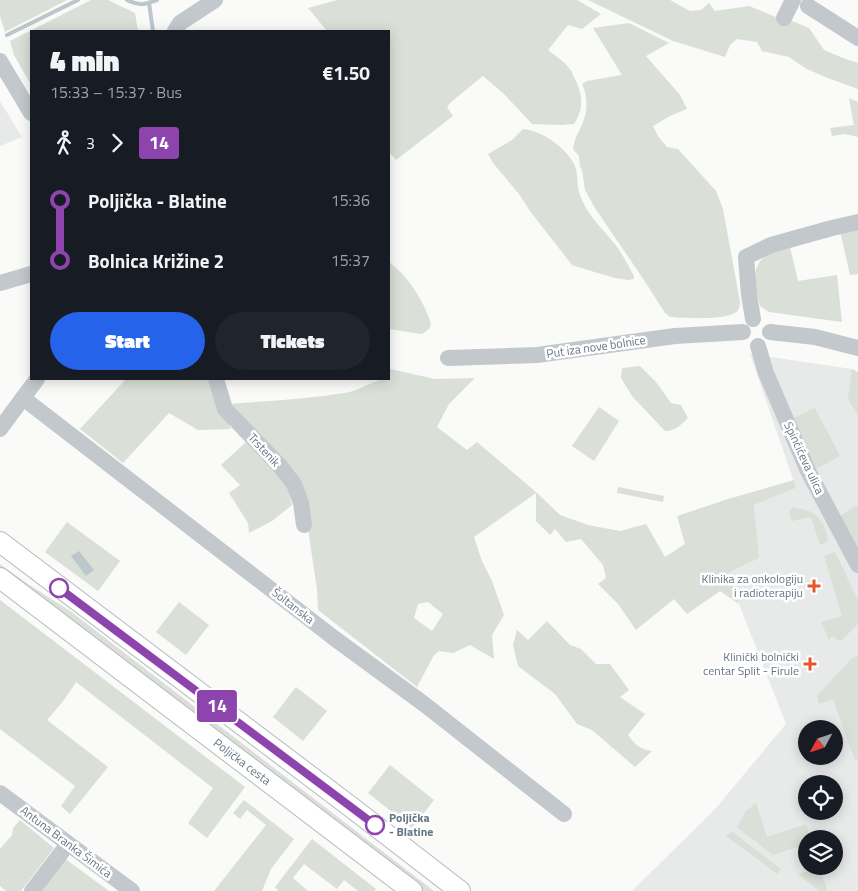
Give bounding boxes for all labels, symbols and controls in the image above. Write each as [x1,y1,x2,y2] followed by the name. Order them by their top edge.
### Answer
[50,39,120,82] text: 4 min
[323,58,370,87] text: €1.50
[50,80,182,104] text: 15:33 – 15:37 · Bus
[50,129,78,157] icon: walk
[103,129,131,157] icon: forward
[149,129,169,156] text: 14
[86,131,95,155] text: 3
[88,186,227,215] text: Poljička - Blatine
[331,188,370,212] text: 15:36
[88,246,224,275] text: Bolnica Križine 2
[331,248,370,272] text: 15:37
[50,312,205,370] button: Start
[215,312,370,370] button: Tickets
[545,330,647,363] street label: Put iza nove bolnice
[779,418,830,497] street label: Spinčićeva ulica
[244,429,285,471] street label: Trstenik
[702,569,803,602] place label: Klinika za onkologiju i radioterapiju
[49,578,69,598] unlabelled marker
[807,579,821,593] marker: Klinika za onkologiju i radioterapiju
[268,583,319,628] street label: Šoltanska
[703,647,799,680] place label: Klinički bolnički centar Split - Firule
[803,657,817,671] marker: Klinički bolnički centar Split - Firule
[194,690,240,722] line badge: 14
[207,692,227,719] text: 14
[798,720,842,765] north arrow
[798,720,843,875] map controls
[209,733,275,790] street label: Poljička cesta
[798,775,843,820] button: locate
[16,801,116,882] street label: Antuna Branka Šimića
[389,808,433,841] place label: Poljička - Blatine
[365,815,385,835] marker: Poljička - Blatine
[798,830,843,875] button: layers

